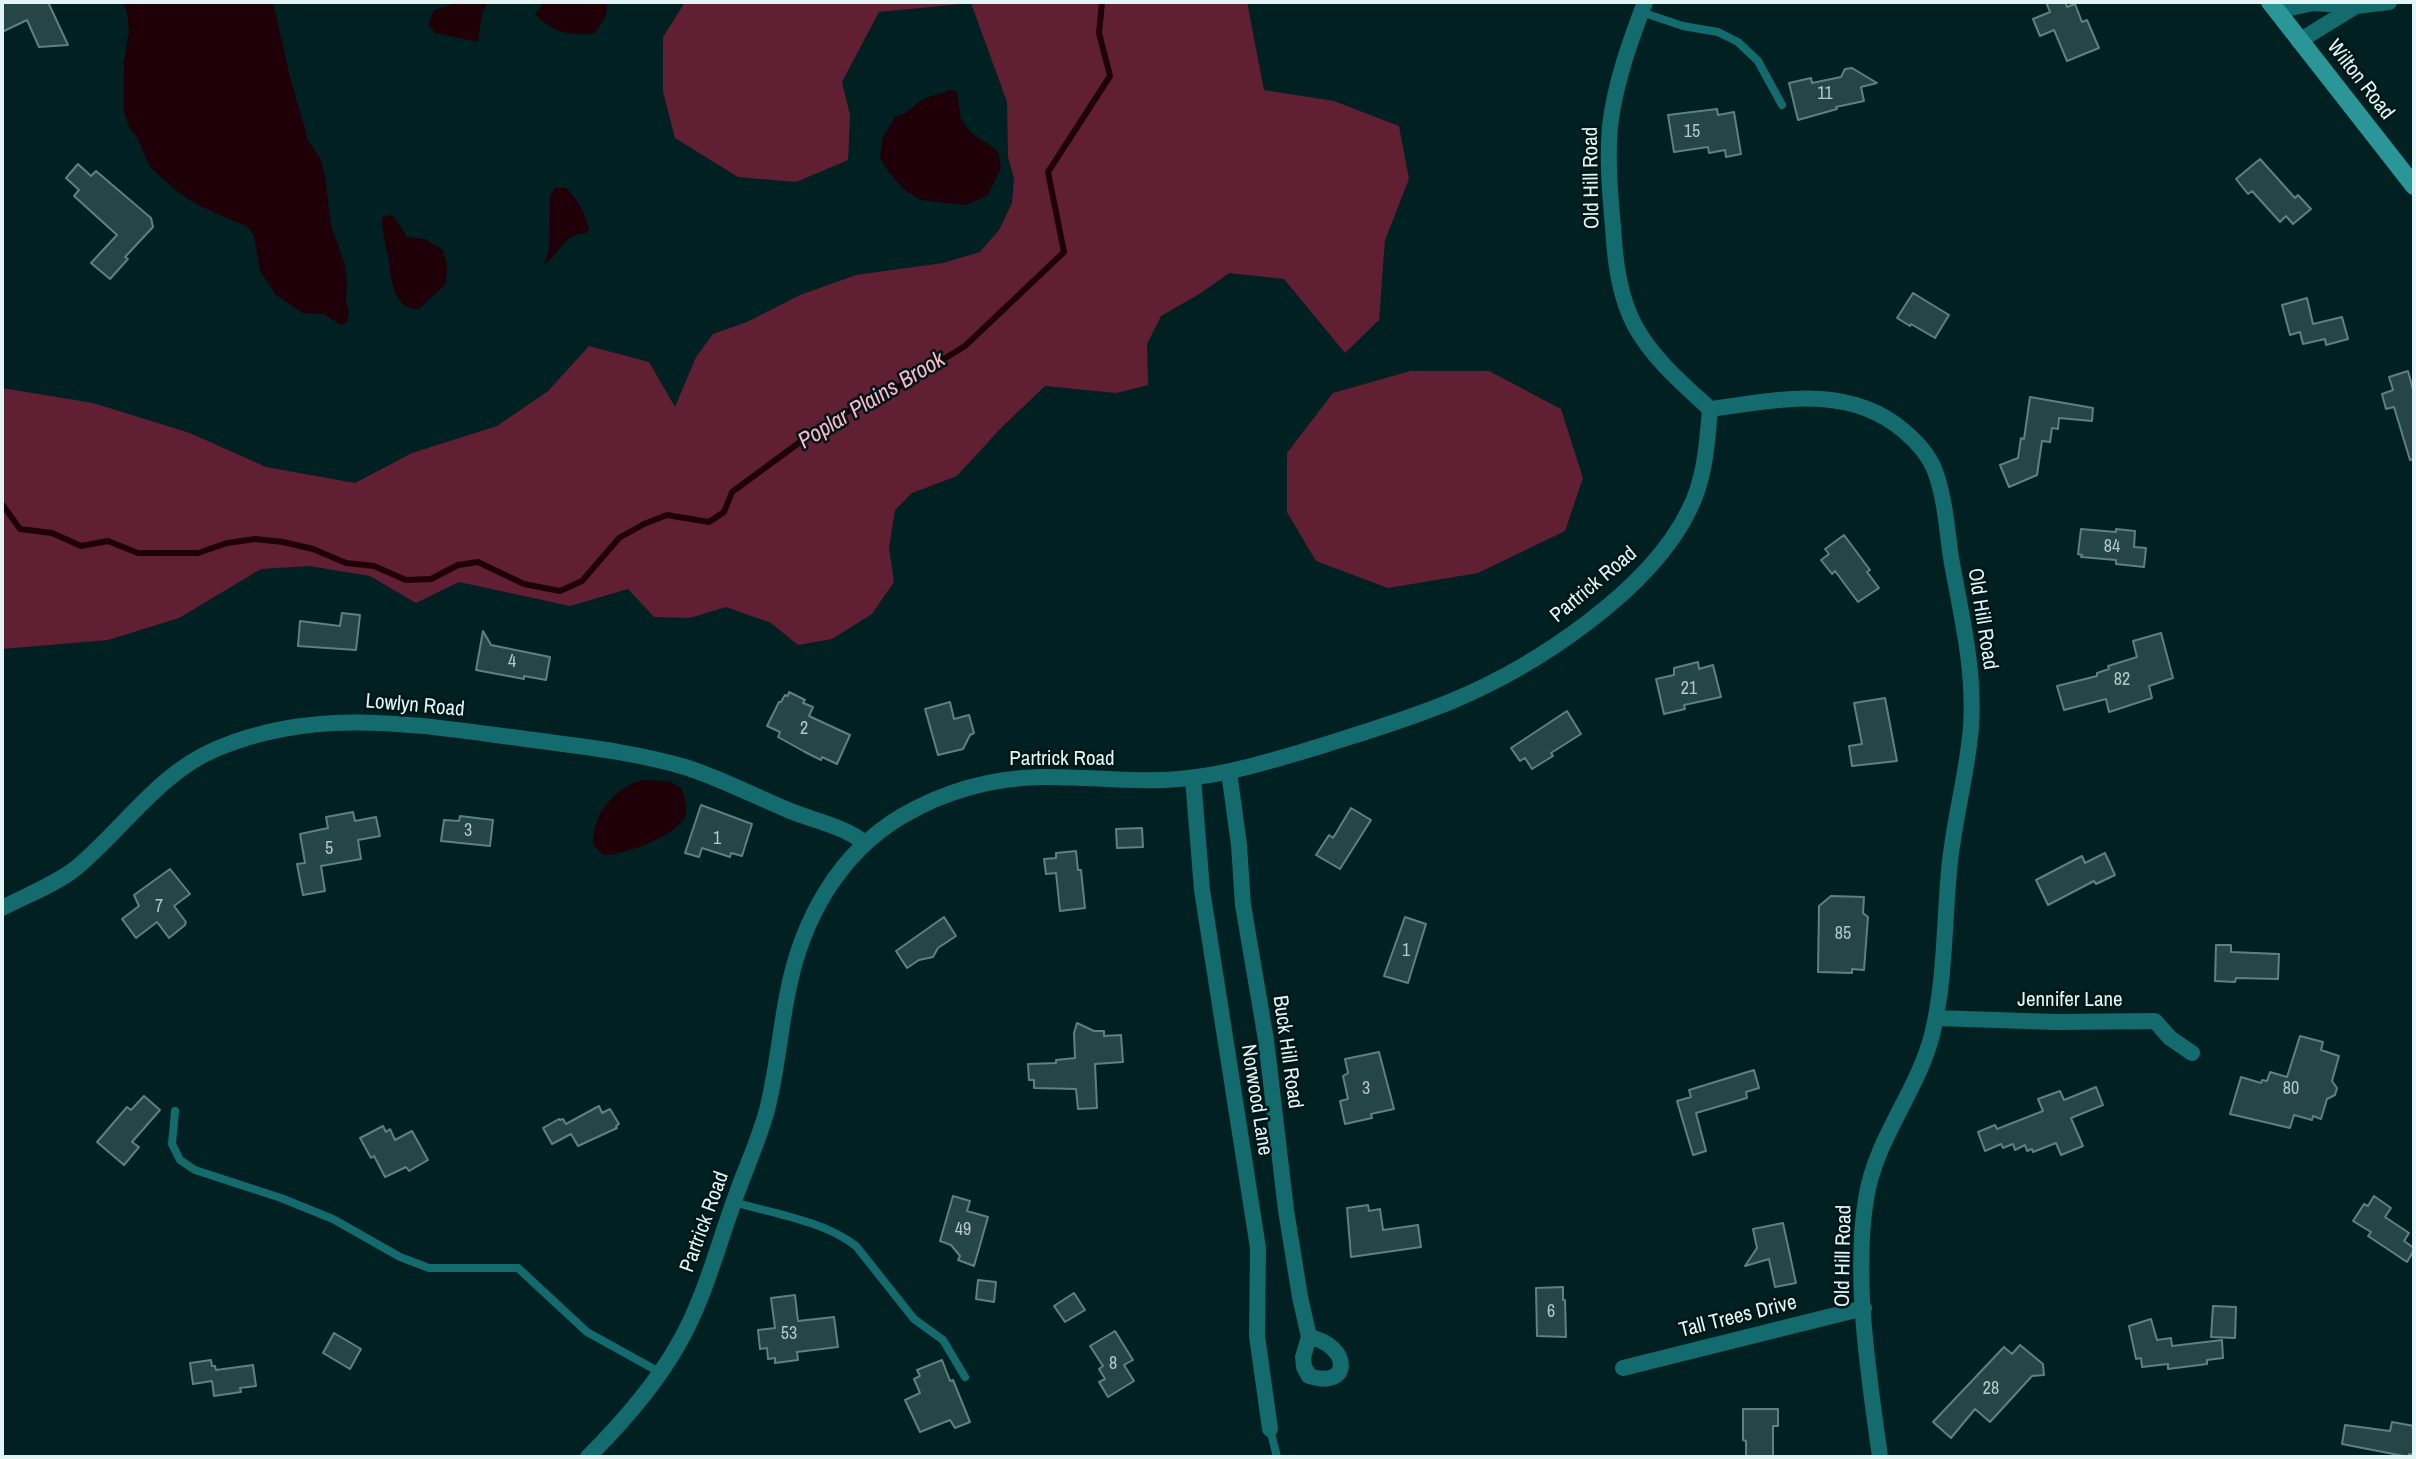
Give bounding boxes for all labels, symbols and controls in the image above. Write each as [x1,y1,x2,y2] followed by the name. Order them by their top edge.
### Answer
[2321,35,2399,125] street label: Wilton Road
[1817,83,1833,105] house number: 11
[1684,121,1700,143] house number: 15
[1579,127,1605,229] street label: Old Hill Road
[793,346,951,456] water label: Poplar Plains Brook
[2104,536,2120,558] house number: 84
[1546,542,1642,628] street label: Partrick Road
[1962,566,2002,672] street label: Old Hill Road
[508,651,516,673] house number: 4
[2114,669,2130,691] house number: 82
[1681,678,1697,700] house number: 21
[364,689,466,723] street label: Lowlyn Road
[800,718,808,740] house number: 2
[1009,746,1115,772] street label: Partrick Road
[464,820,472,842] house number: 3
[713,828,721,850] house number: 1
[325,838,333,860] house number: 5
[155,896,163,918] house number: 7
[1835,923,1851,945] house number: 85
[1402,940,1410,962] house number: 1
[2017,987,2123,1013] street label: Jennifer Lane
[1267,994,1307,1110] street label: Buck Hill Road
[1235,1043,1277,1157] street label: Norwood Lane
[1362,1078,1370,1100] house number: 3
[2283,1078,2299,1100] house number: 80
[675,1168,735,1276] street label: Partrick Road
[1831,1205,1857,1307] street label: Old Hill Road
[955,1219,971,1241] house number: 49
[1677,1290,1799,1344] street label: Tall Trees Drive
[1547,1301,1555,1323] house number: 6
[781,1323,797,1345] house number: 53
[1109,1353,1117,1375] house number: 8
[1983,1378,1999,1400] house number: 28

